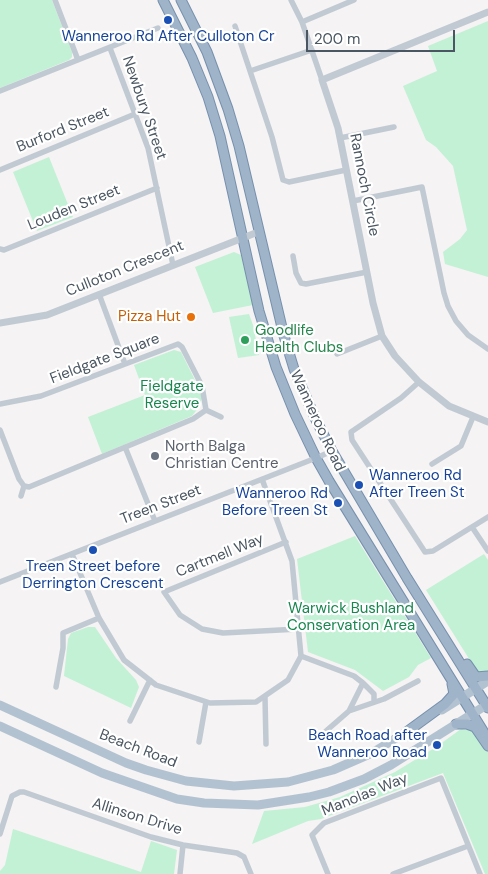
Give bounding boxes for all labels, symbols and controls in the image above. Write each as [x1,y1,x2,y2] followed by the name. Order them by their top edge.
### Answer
[162,14,174,26] marker: Wanneroo Rd After Culloton Cr
[308,20,457,52] scale bar
[61,28,275,46] place label: Wanneroo Rd After Culloton Cr
[314,29,360,49] text: 200 m
[118,54,170,162] street label: Newbury Street
[14,103,112,157] street label: Burford Street
[345,132,383,238] street label: Rannoch Circle
[25,181,123,235] street label: Louden Street
[63,237,187,301] street label: Culloton Crescent
[118,308,181,326] place label: Pizza Hut
[185,311,197,323] marker: Pizza Hut
[255,322,343,357] place label: Goodlife Health Clubs
[48,330,162,388] street label: Fieldgate Square
[239,334,251,346] marker: Goodlife Health Clubs
[286,368,348,474] street label: Wanneroo Road
[140,378,204,413] park label: Fieldgate Reserve
[165,438,279,473] place label: North Balga Christian Centre
[149,450,161,462] marker: North Balga Christian Centre
[369,467,465,502] place label: Wanneroo Rd After Treen St
[353,479,365,491] marker: Wanneroo Rd After Treen St
[118,481,204,529] street label: Treen Street
[222,485,328,520] place label: Wanneroo Rd Before Treen St
[332,497,344,509] marker: Wanneroo Rd Before Treen St
[174,530,266,582] street label: Cartmell Way
[87,544,99,556] marker: Treen Street before Derrington Crescent
[22,558,164,593] place label: Treen Street before Derrington Crescent
[287,600,415,635] park label: Warwick Bushland Conservation Area
[97,726,179,772] street label: Beach Road
[308,727,427,762] place label: Beach Road after Wanneroo Road
[431,739,443,751] marker: Beach Road after Wanneroo Road
[319,770,411,820] street label: Manolas Way
[90,795,184,839] street label: Allinson Drive

